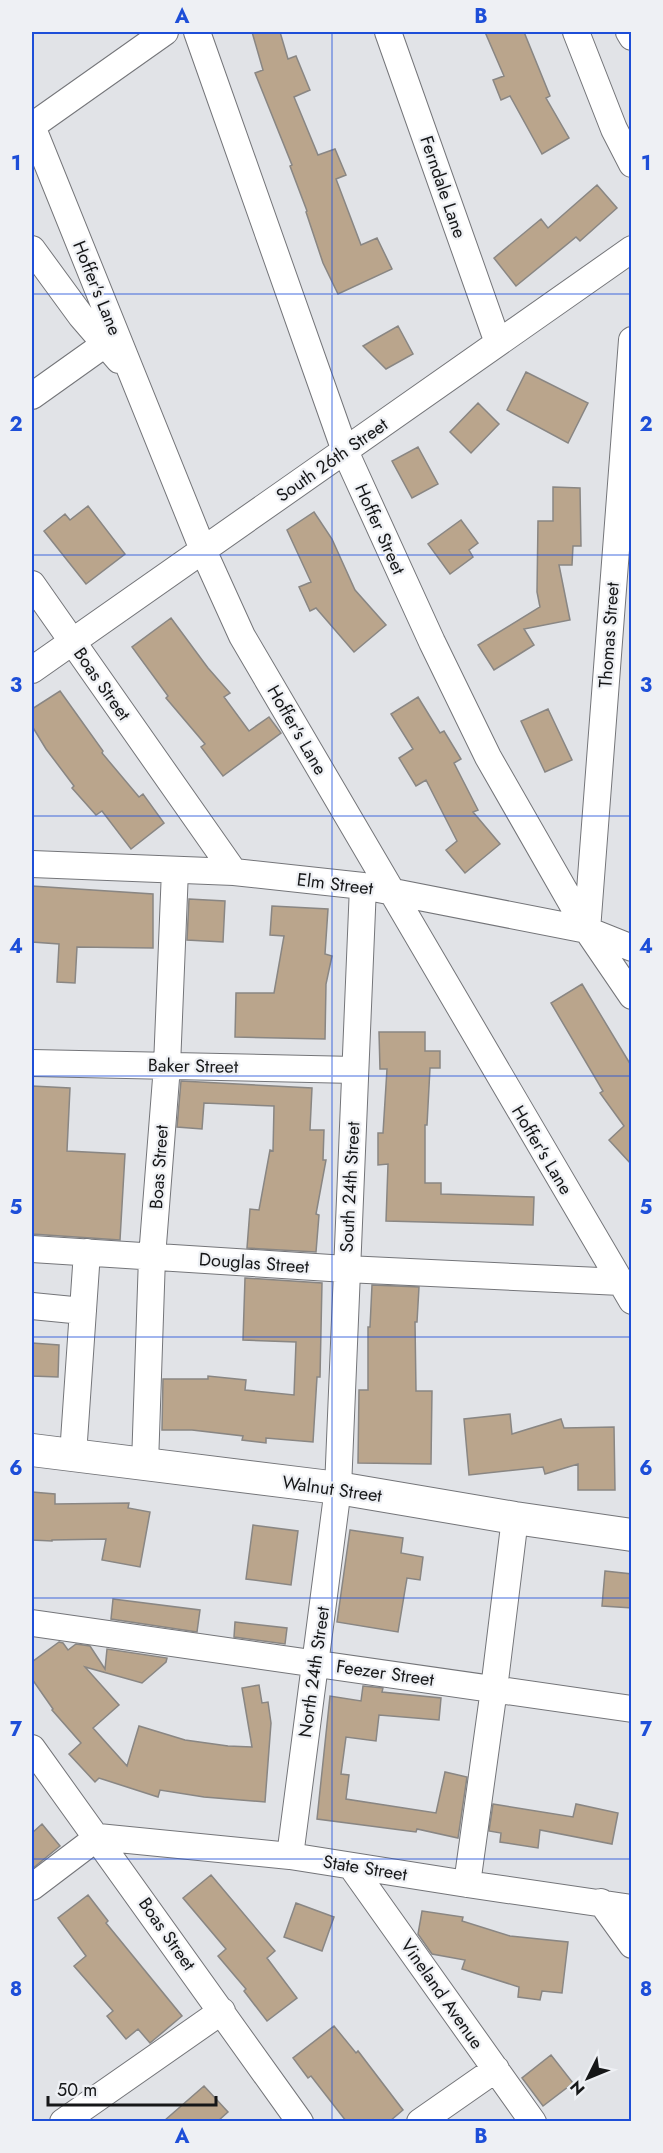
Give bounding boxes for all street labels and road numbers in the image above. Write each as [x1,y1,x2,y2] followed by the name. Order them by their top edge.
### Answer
[413,132,473,242] street label: Ferndale Lane
[66,237,128,339] street label: Hoffer's Lane
[271,411,394,508] street label: South 26th Street
[348,479,412,579] street label: Hoffer Street
[592,581,626,689] street label: Thomas Street
[67,642,137,726] street label: Boas Street
[261,680,333,780] street label: Hoffer's Lane
[295,866,375,902] street label: Elm Street
[148,1052,239,1080] street label: Baker Street
[505,1100,579,1200] street label: Hoffer's Lane
[334,1120,366,1253] street label: South 24th Street
[143,1123,175,1210] street label: Boas Street
[198,1246,311,1280] street label: Douglas Street
[280,1469,384,1509] street label: Walnut Street
[292,1604,336,1739] street label: North 24th Street
[334,1653,436,1693] street label: Feezer Street
[321,1849,410,1888] street label: State Street
[132,1892,202,1976] street label: Boas Street
[394,1934,490,2054] street label: Vineland Avenue

